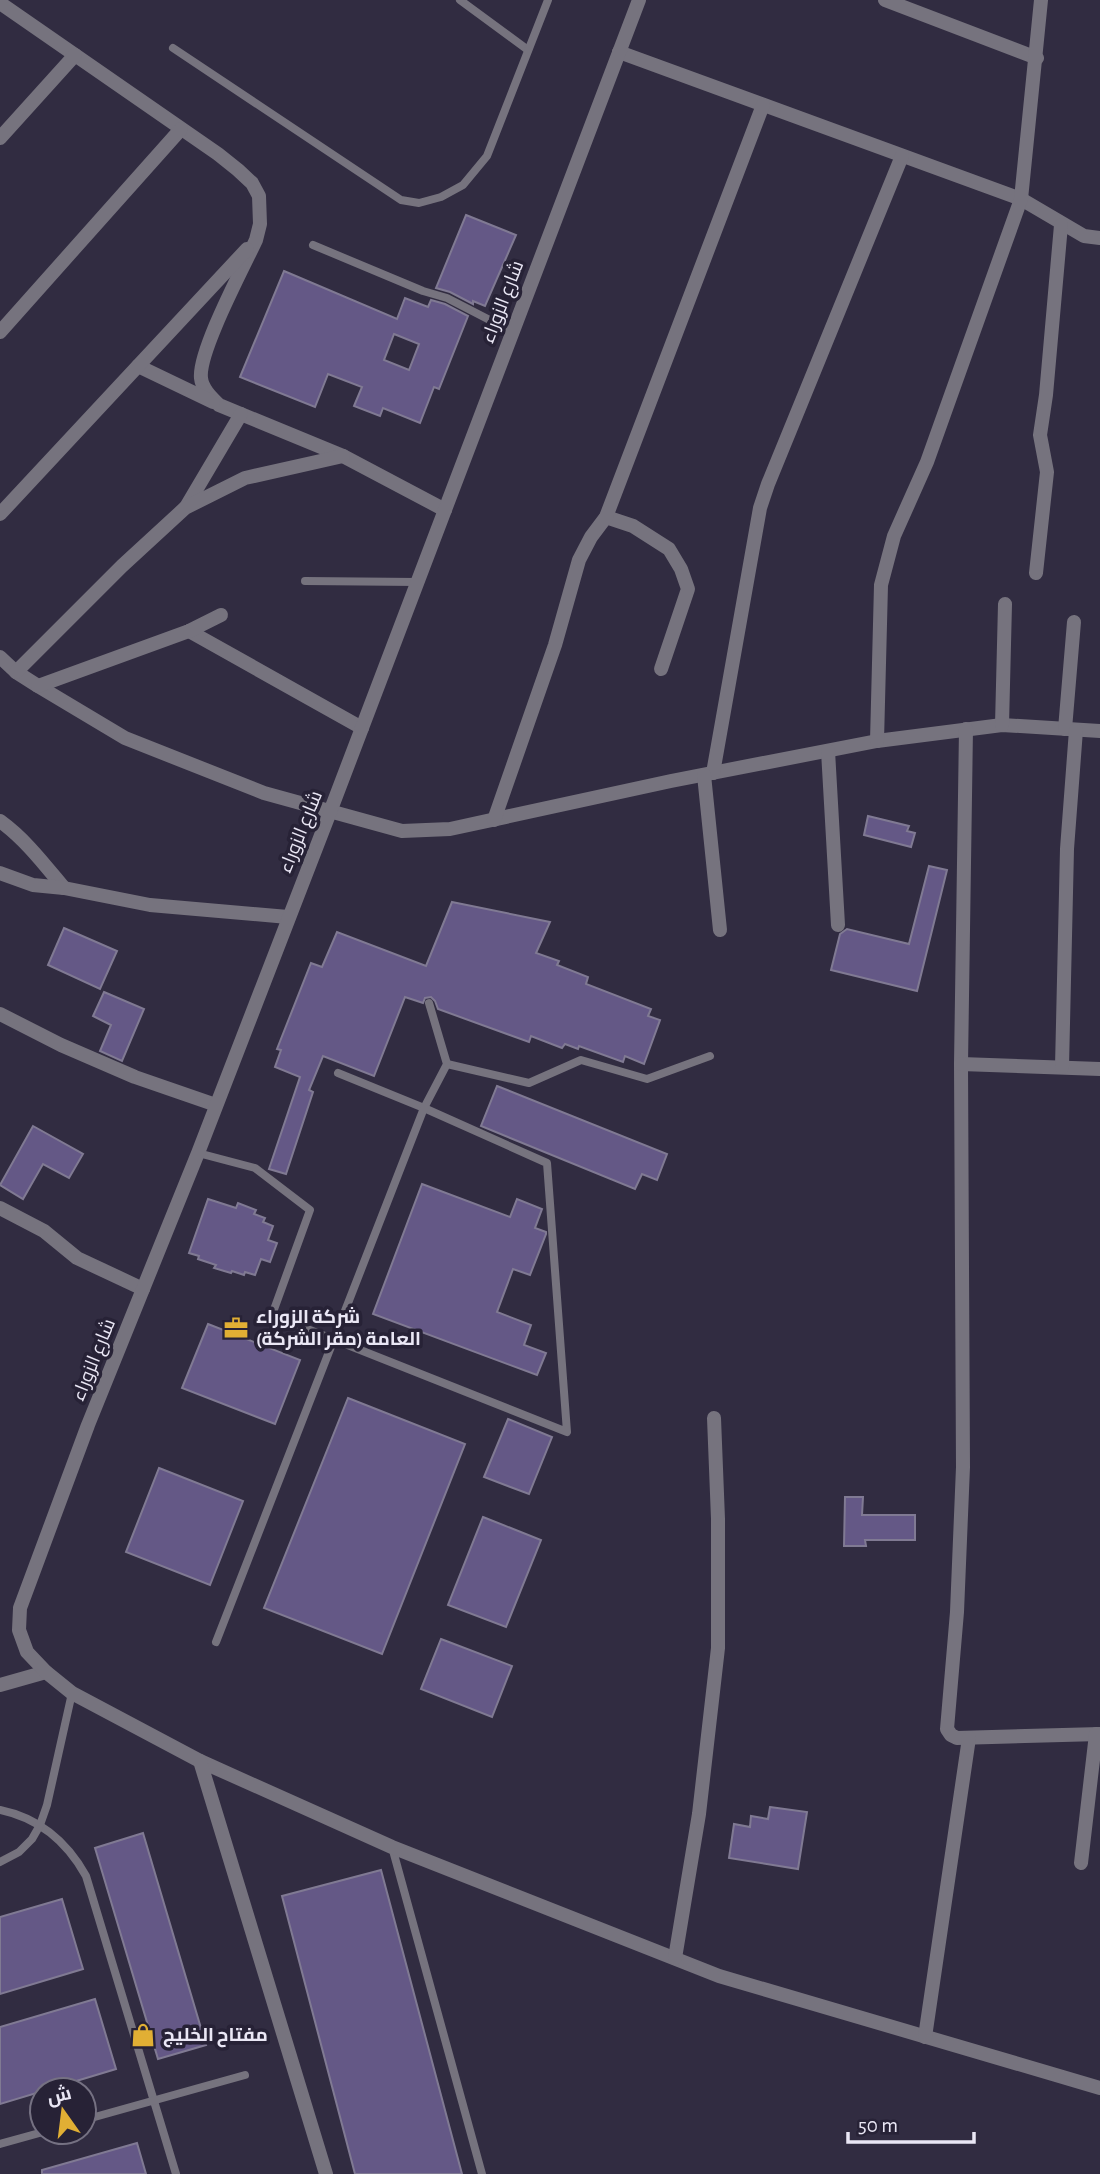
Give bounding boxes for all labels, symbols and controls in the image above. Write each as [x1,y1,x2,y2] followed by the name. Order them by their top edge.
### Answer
[478,258,530,347] street label: شارع الزوراء
[275,788,329,877] street label: شارع الزوراء
[256,1307,421,1350] place label: شركة الزوراء العامة (مقر الشركة)
[222,1314,250,1342] office icon: شركة الزوراء العامة (مقر الشركة)
[68,1316,122,1405] street label: شارع الزوراء
[129,2021,157,2049] shop icon: مفتاح الخليج
[163,2026,268,2048] place label: مفتاح الخليج
[28,2076,98,2146] north arrow
[45,2083,74,2109] text: ش
[848,2100,974,2144] scale bar
[858,2115,898,2136] text: 50 m

